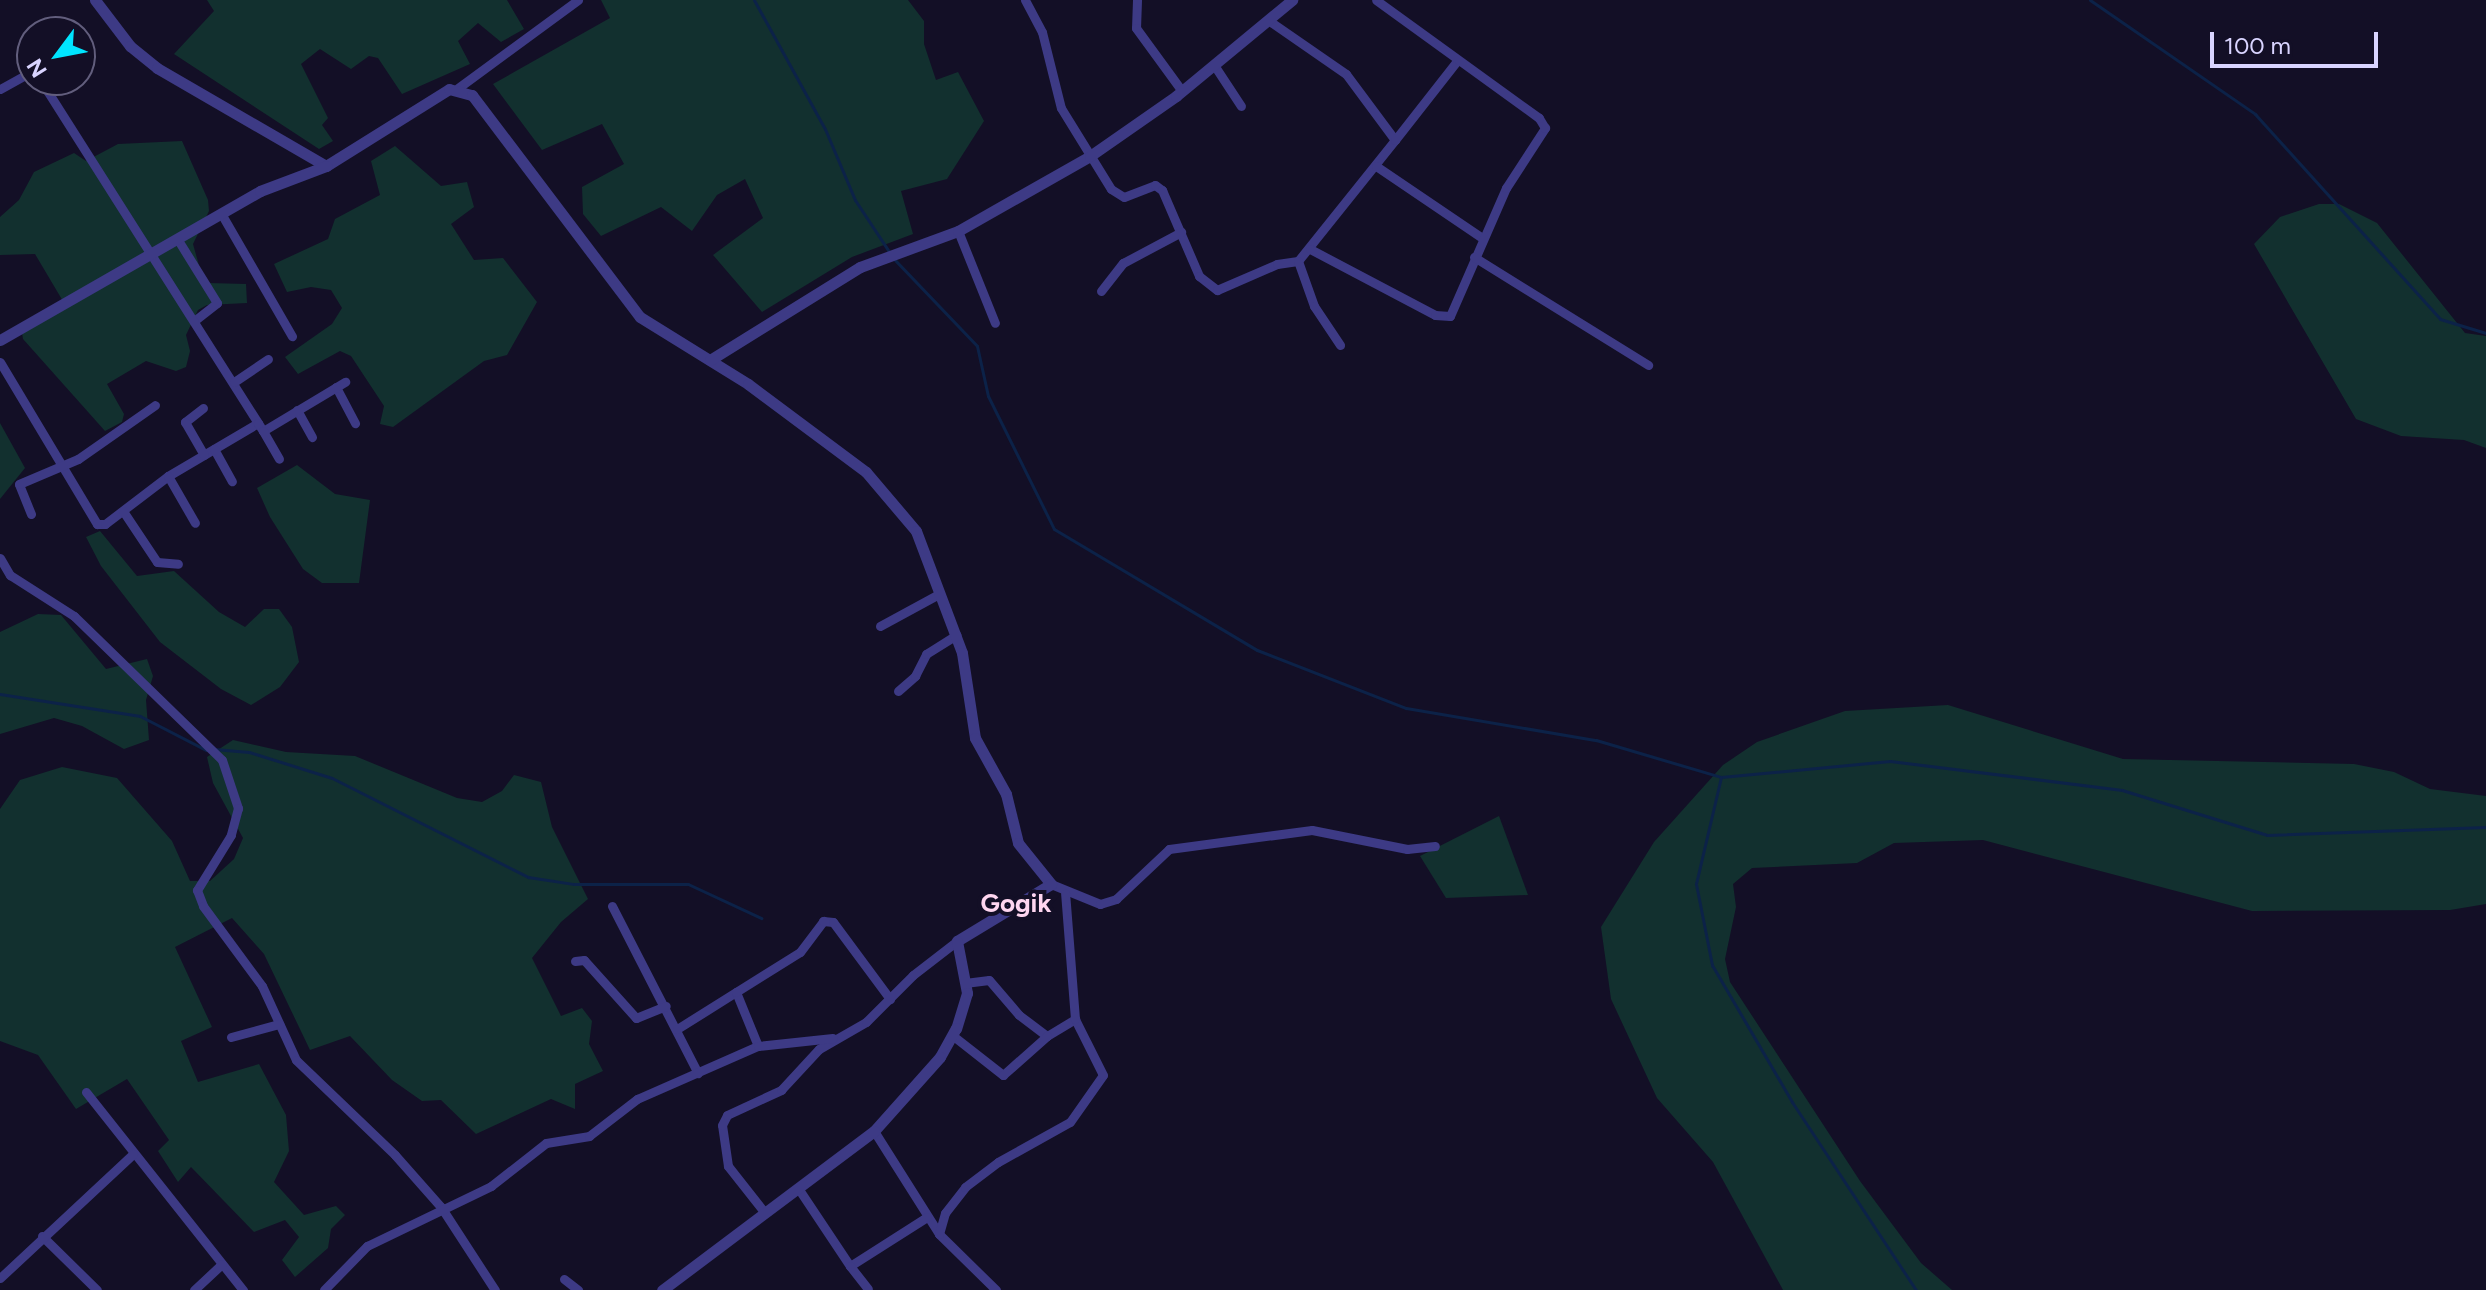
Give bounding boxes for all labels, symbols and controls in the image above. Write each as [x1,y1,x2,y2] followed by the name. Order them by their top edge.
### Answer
[16,16,96,96] north arrow
[2214,16,2382,66] scale bar
[2224,31,2291,60] text: 100 m
[21,54,53,82] text: N
[981,888,1051,920] district label: Gogik

